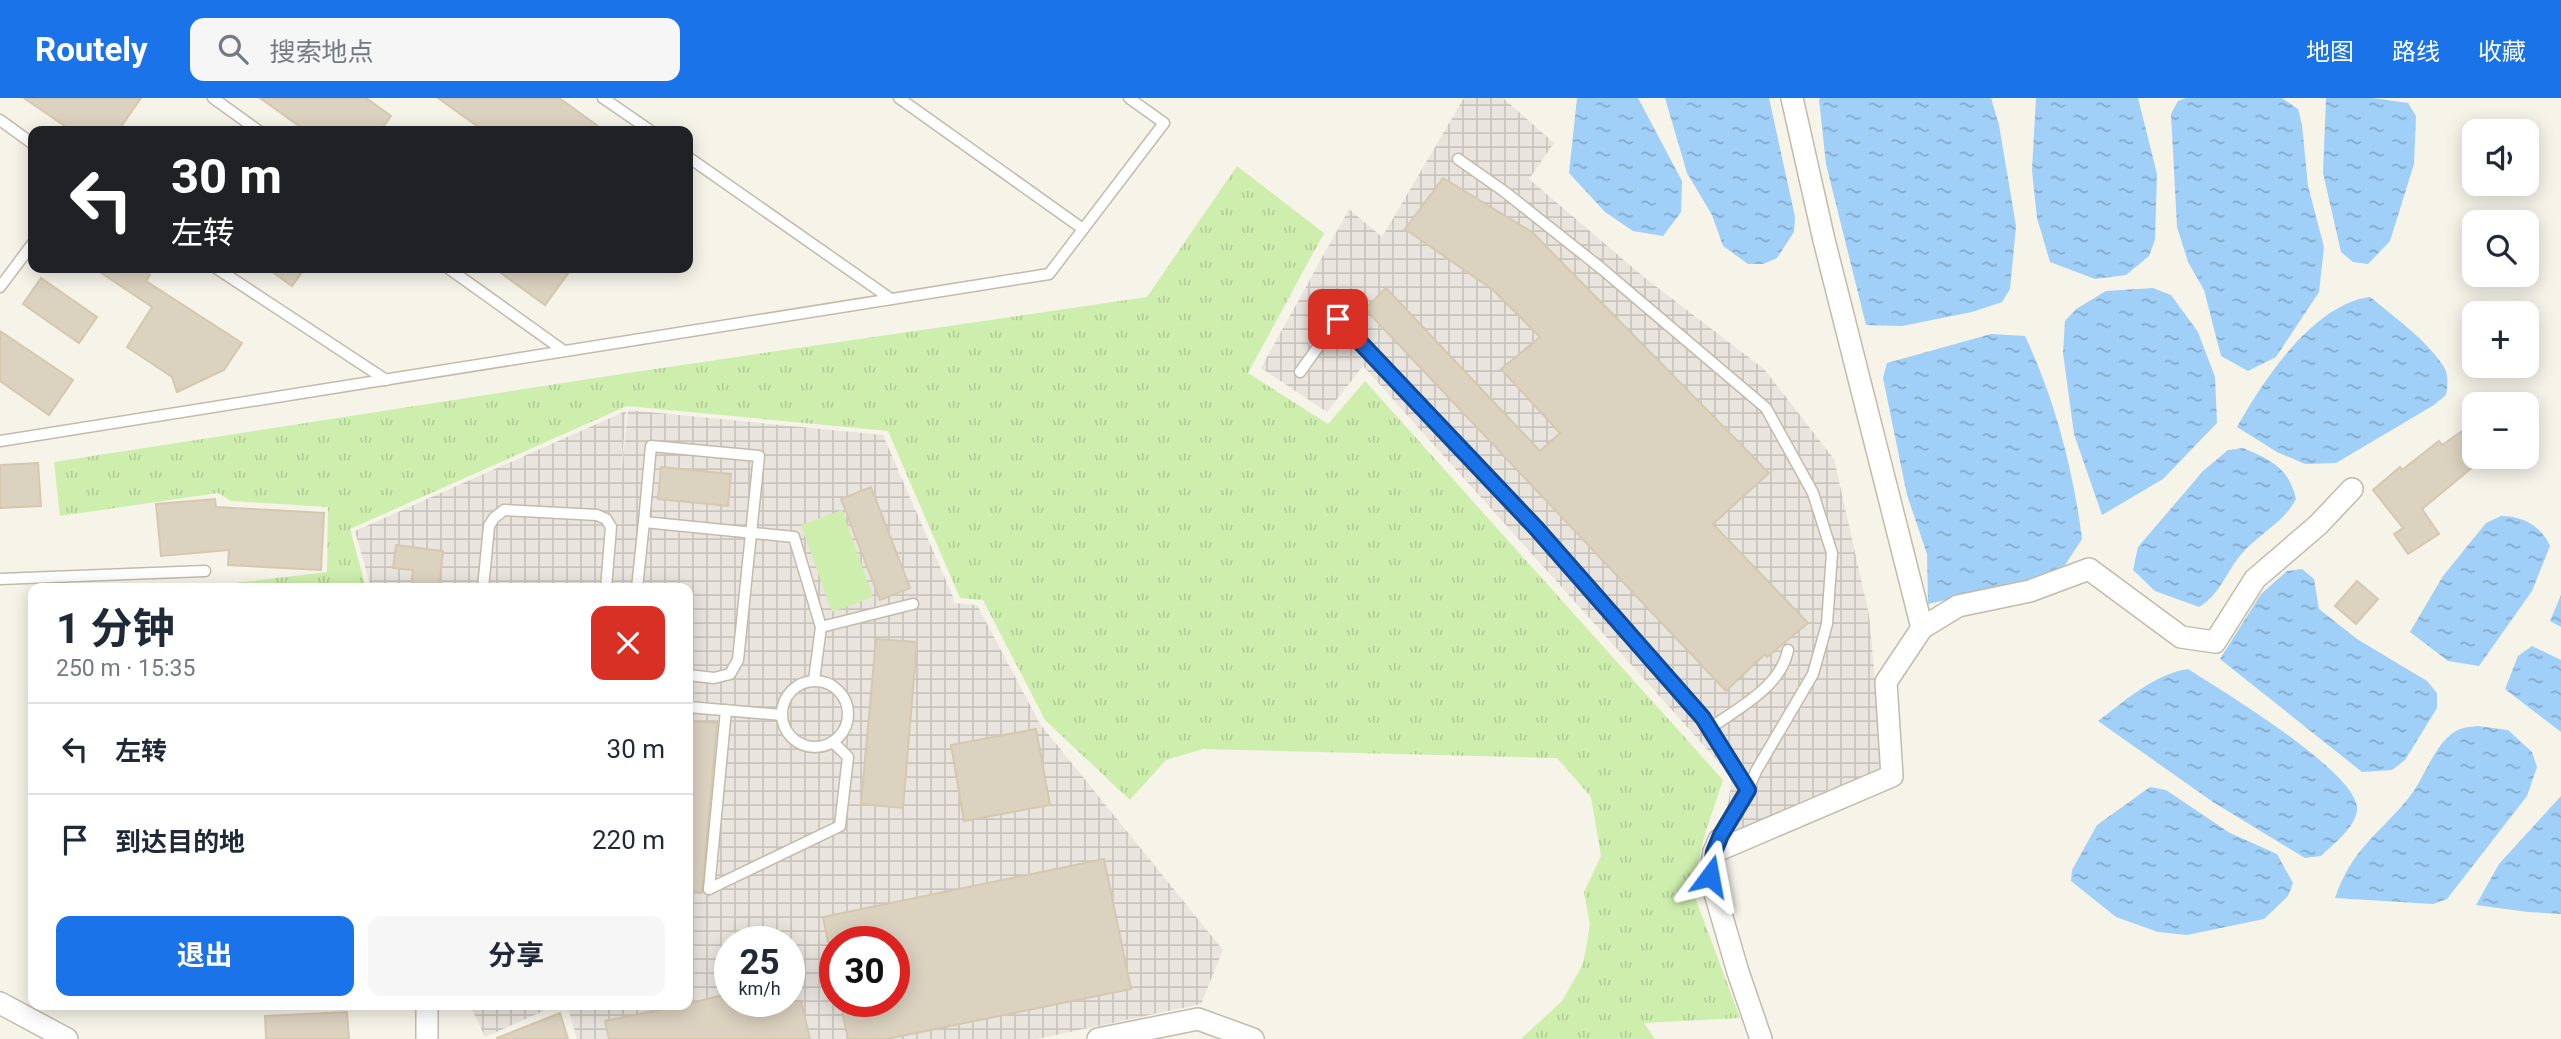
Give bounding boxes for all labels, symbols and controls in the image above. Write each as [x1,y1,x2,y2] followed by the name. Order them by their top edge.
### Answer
[190,18,680,81] search box
[35,30,148,69] text: Routely
[214,30,252,68] icon: search
[270,37,374,67] text: 搜索地点
[2306,38,2354,66] text: 地图
[2392,38,2440,66] text: 路线
[2478,38,2526,66] text: 收藏
[2462,119,2539,469] map controls
[2462,119,2539,196] button: sound
[171,148,282,205] text: 30 m
[56,154,147,245] icon: left
[2462,210,2539,287] button: search
[171,214,235,252] text: 左转
[1308,289,1368,349] pin
[1319,300,1357,338] icon: arrive
[2462,301,2539,378] button: +
[2462,392,2539,469] button: −
[56,604,175,653] text: 1 分钟
[591,606,665,680] button: close
[56,655,195,682] text: 250 m · 15:35
[56,730,94,768] icon: left
[607,734,665,764] text: 30 m
[115,736,167,766] text: 左转
[56,821,94,859] icon: arrive
[592,825,665,855] text: 220 m
[115,827,245,857] text: 到达目的地
[1673,839,1747,913] position arrow
[56,916,354,996] button: 退出
[368,916,665,996] button: 分享
[819,926,910,1017] speed limit sign: 30
[739,942,780,983] text: 25
[738,978,781,999] text: km/h

